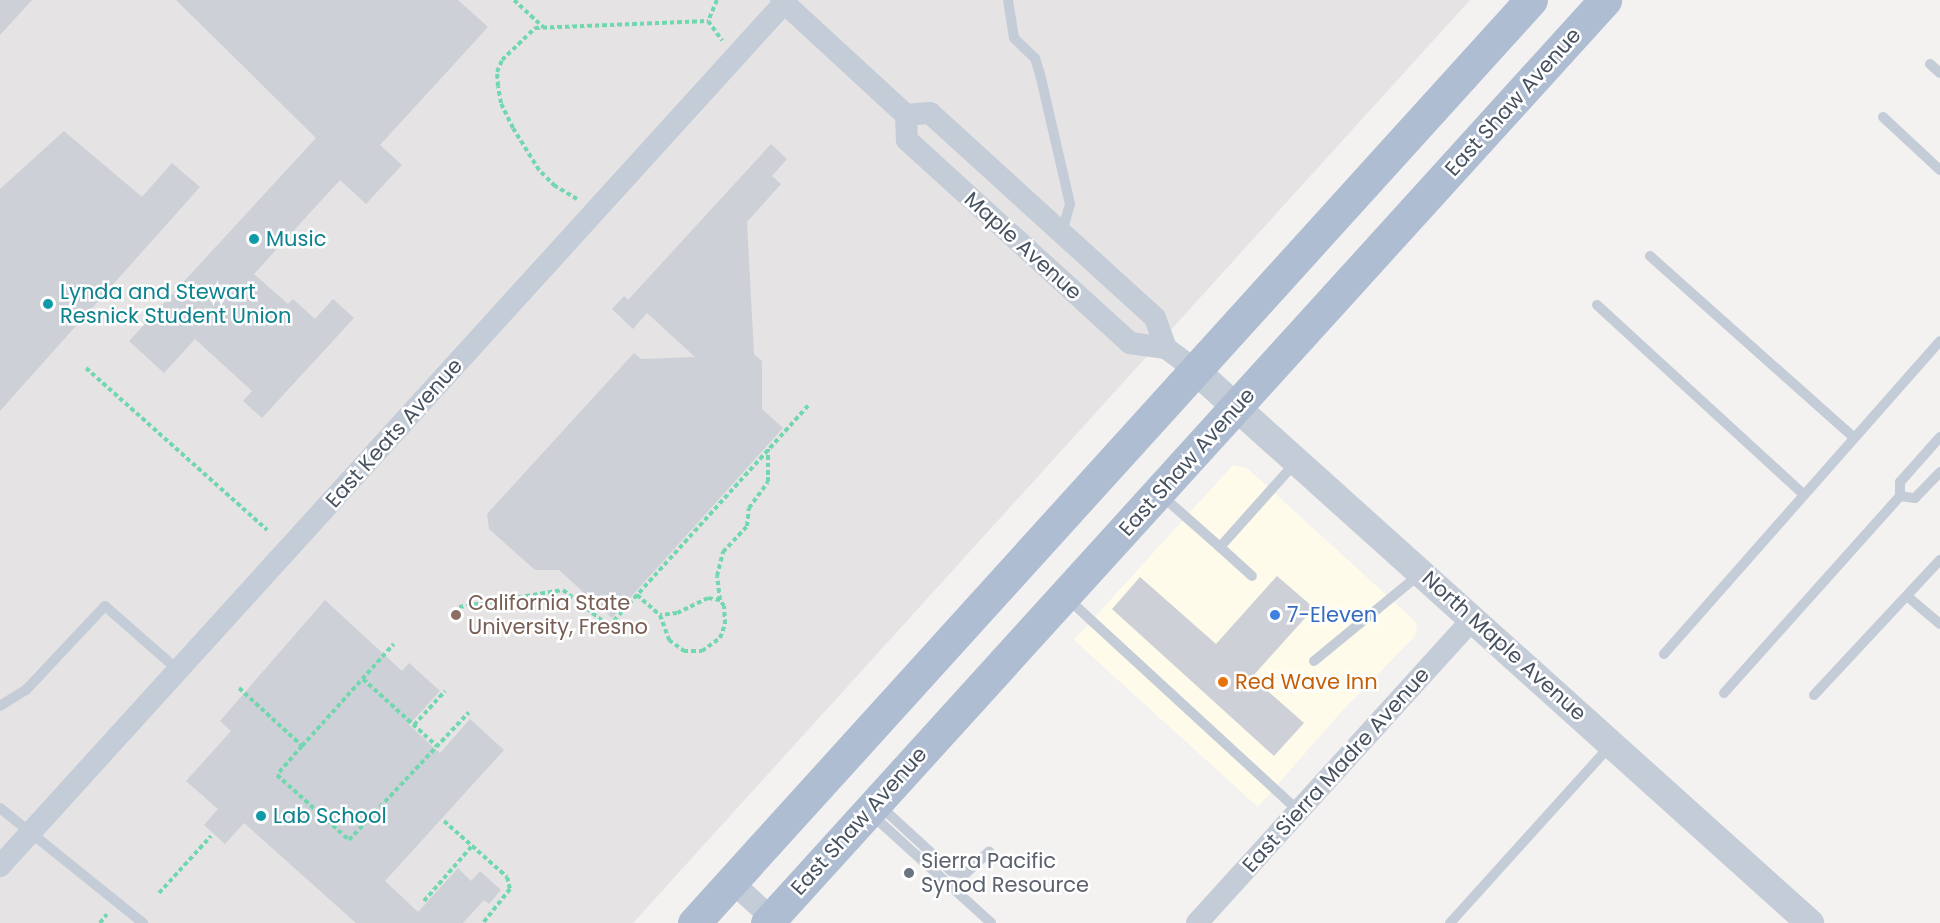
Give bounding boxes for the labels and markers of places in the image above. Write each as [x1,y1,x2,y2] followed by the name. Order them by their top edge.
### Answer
[266,226,326,252] place label: Music
[247,232,261,246] marker: Music
[60,279,292,329] place label: Lynda and Stewart Resnick Student Union
[41,297,55,311] marker: Lynda and Stewart Resnick Student Union
[468,590,648,640] place label: California State University, Fresno
[1287,602,1377,628] place label: 7-Eleven
[449,608,463,622] marker: California State University, Fresno
[1268,608,1282,622] marker: 7-Eleven
[1235,669,1378,695] place label: Red Wave Inn
[1216,675,1230,689] marker: Red Wave Inn
[273,803,387,829] place label: Lab School
[254,809,268,823] marker: Lab School
[921,848,1089,898] place label: Sierra Pacific Synod Resource
[902,866,916,880] marker: Sierra Pacific Synod Resource

